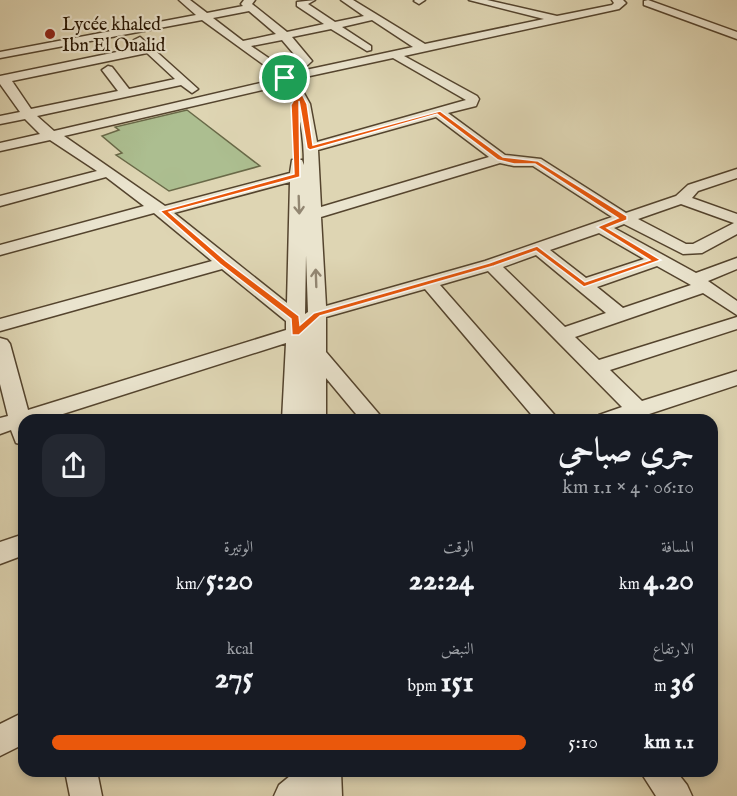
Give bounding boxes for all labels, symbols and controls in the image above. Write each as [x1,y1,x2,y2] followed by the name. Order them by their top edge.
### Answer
[62,14,166,58] place label: Lycée khaled Ibn El Oualid
[43,27,57,41] marker: Lycée khaled Ibn El Oualid
[259,52,310,103] pin
[268,61,301,94] icon: arrive
[293,195,304,215] one-way arrow
[310,268,322,288] one-way arrow
[558,431,694,473] text: جري صباحي
[42,434,105,497] button: share
[562,475,694,500] text: 06:10 · 4 × 1.1 km
[224,538,253,558] text: الوتيرة
[443,538,474,558] text: الوقت
[661,538,694,558] text: المسافة
[206,562,253,600] text: 5:20
[409,562,474,600] text: 22:24
[643,562,694,600] text: 4.20
[176,575,206,595] text: /km
[619,575,643,595] text: km
[227,640,253,660] text: kcal
[441,640,474,660] text: النبض
[652,640,694,660] text: الارتفاع
[215,660,253,698] text: 275
[440,664,474,702] text: 151
[670,664,694,702] text: 36
[407,677,440,697] text: bpm
[654,677,670,697] text: m
[568,730,598,755] text: 5:10
[644,730,694,755] text: 1.1 km

